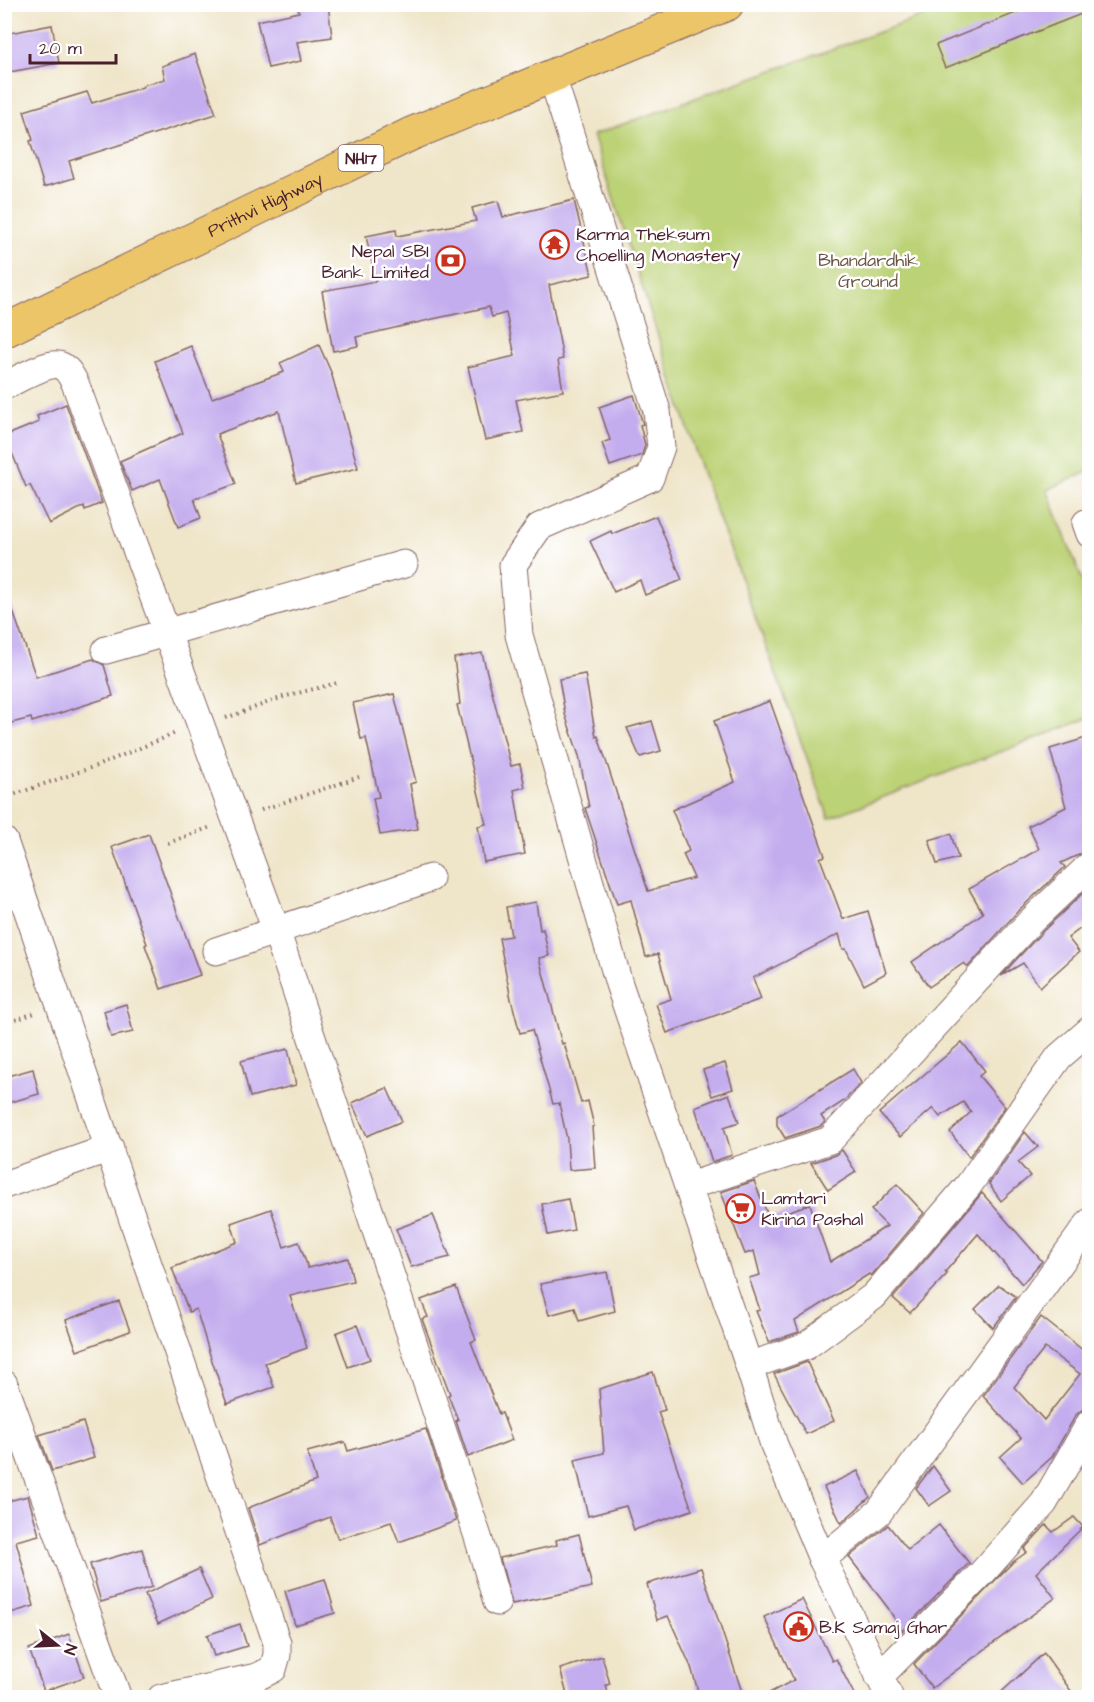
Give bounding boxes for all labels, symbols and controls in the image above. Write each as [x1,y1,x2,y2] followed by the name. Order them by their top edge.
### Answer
[30,27,116,65] scale bar
[39,36,82,61] text: 20 m
[338,145,384,171] road number: NH17
[203,167,328,244] street label: Prithvi Highway
[576,222,741,269] place label: Karma Theksum Choelling Monastery
[539,228,571,260] temple icon: Karma Theksum Choelling Monastery
[322,239,429,285] place label: Nepal SBI Bank Limited
[434,245,466,277] bank icon: Nepal SBI Bank Limited
[818,248,918,294] park label: Bhandardhik Ground
[761,1186,863,1232] place label: Lamtari Kirina Pashal
[724,1192,756,1224] supermarket icon: Lamtari Kirina Pashal
[782,1611,814,1643] public building icon: B.K Samaj Ghar
[27,1615,87,1675] north arrow
[819,1615,947,1640] place label: B.K Samaj Ghar
[58,1641,82,1657] text: N

